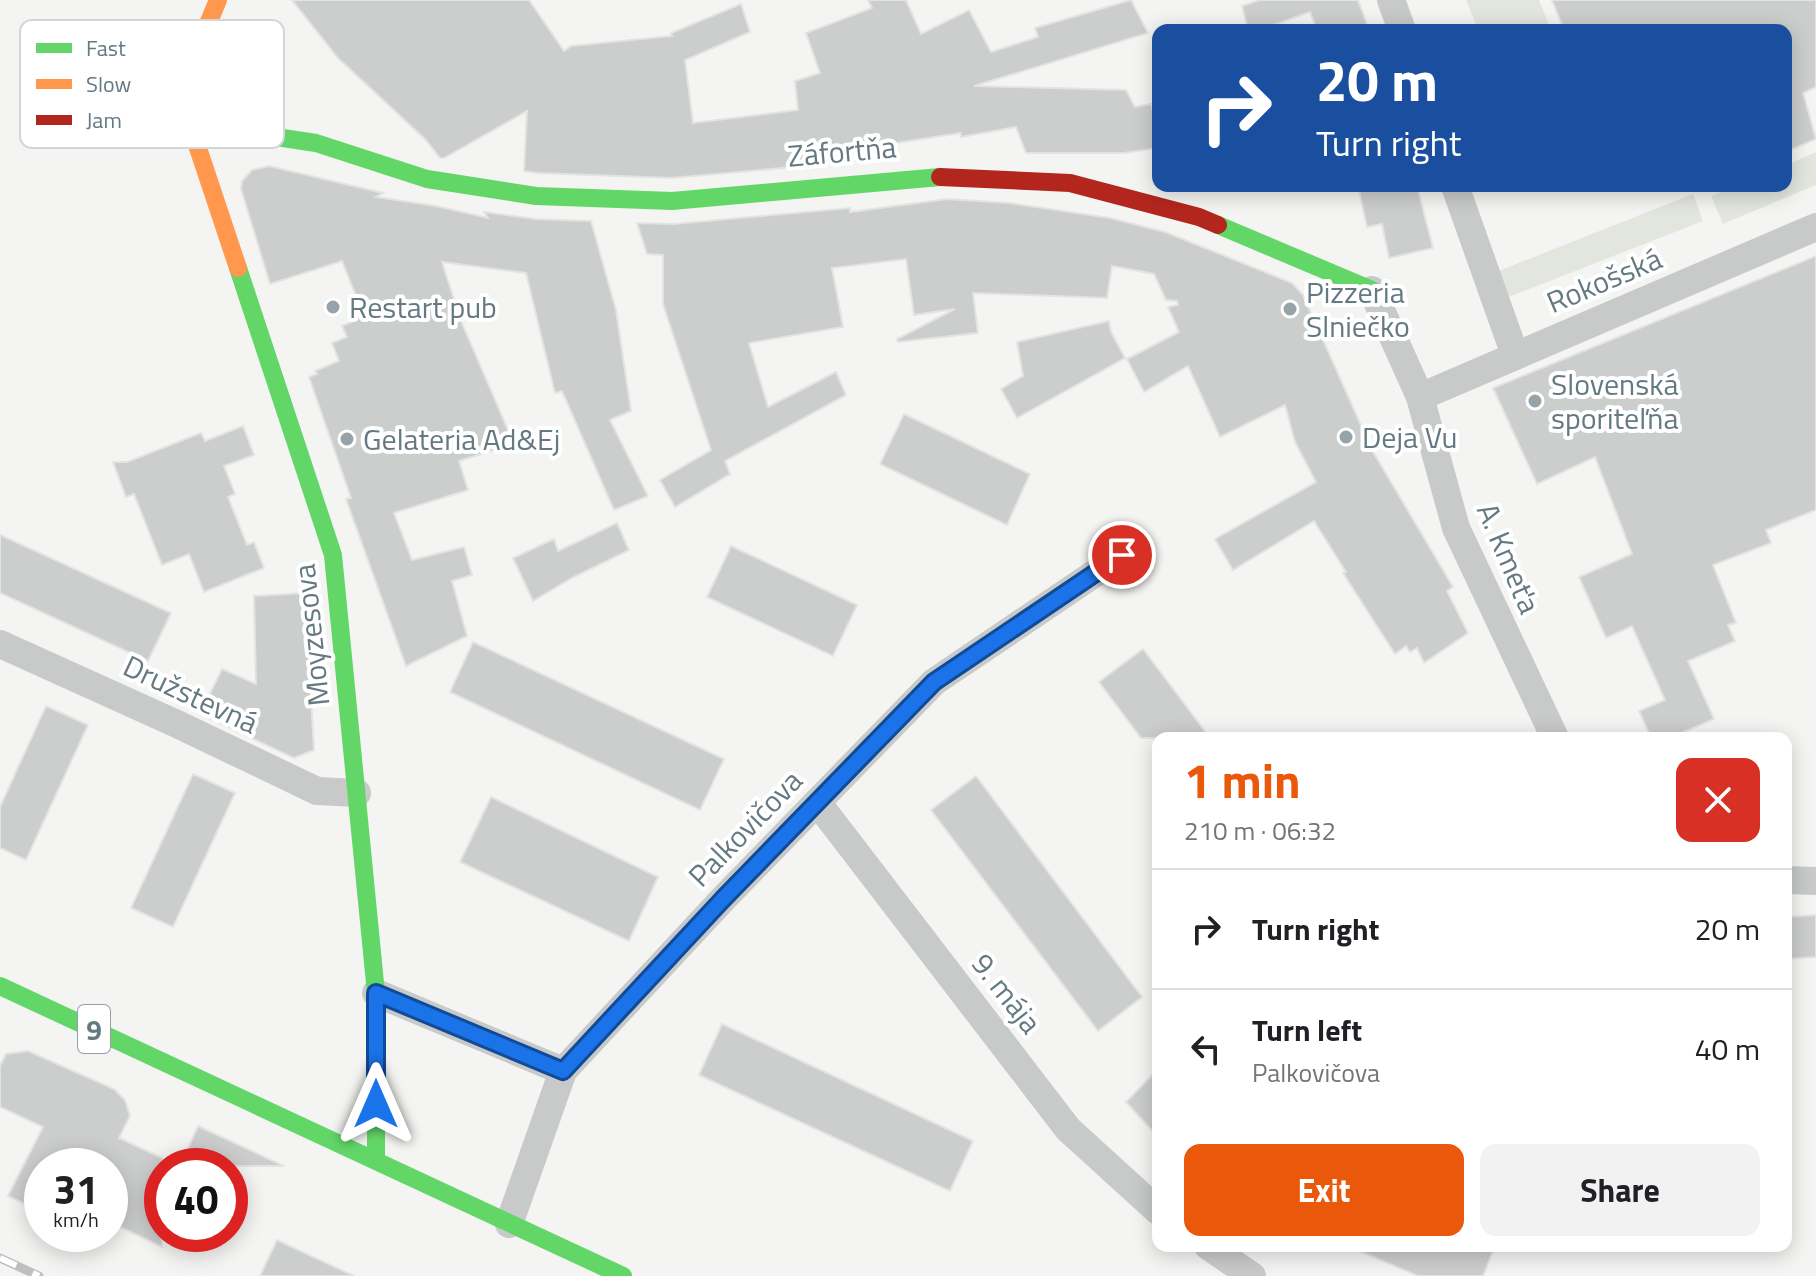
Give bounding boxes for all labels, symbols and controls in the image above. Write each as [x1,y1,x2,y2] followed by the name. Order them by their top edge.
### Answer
[20,20,284,148] legend
[86,31,126,65] text: Fast
[1316,38,1438,123] text: 20 m
[1184,56,1288,160] icon: right
[86,67,132,101] text: Slow
[86,103,122,137] text: Jam
[1316,115,1461,170] text: Turn right
[786,123,898,179] street label: Záfortňa
[1539,235,1669,325] street label: Rokošská
[1306,269,1410,349] place label: Pizzeria Slniečko
[349,284,497,330] place label: Restart pub
[324,298,342,316] marker: Restart pub
[1281,300,1299,318] marker: Pizzeria Slniečko
[1551,361,1678,441] place label: Slovenská sporiteľňa
[1526,392,1544,410] marker: Slovenská sporiteľňa
[1362,414,1457,460] place label: Deja Vu
[363,416,560,462] place label: Gelateria Ad&Ej
[1337,428,1355,446] marker: Deja Vu
[338,430,356,448] marker: Gelateria Ad&Ej
[1465,496,1553,620] street label: A. Kmeťa
[1088,521,1156,589] pin
[1100,533,1144,577] icon: arrive
[281,562,341,708] street label: Moyzesova
[116,643,266,745] street label: Družstevná
[1184,744,1301,817] text: 1 min
[1676,758,1760,842] button: close
[677,759,813,897] street label: Palkovičova
[1184,811,1336,850] text: 210 m · 06:32
[1252,906,1380,952] text: Turn right
[1695,906,1760,952] text: 20 m
[1184,907,1228,951] icon: right
[961,943,1053,1043] street label: 9. mája
[78,1005,110,1053] road number: 9
[1252,1007,1362,1053] text: Turn left
[1695,1026,1760,1072] text: 40 m
[1184,1027,1228,1071] icon: left
[1252,1053,1380,1092] text: Palkovičova
[334,1062,418,1146] position arrow
[1184,1144,1464,1236] button: Exit
[1480,1144,1760,1236] button: Share
[144,1148,248,1252] speed limit sign: 40
[54,1159,98,1220] text: 31
[53,1204,99,1235] text: km/h

